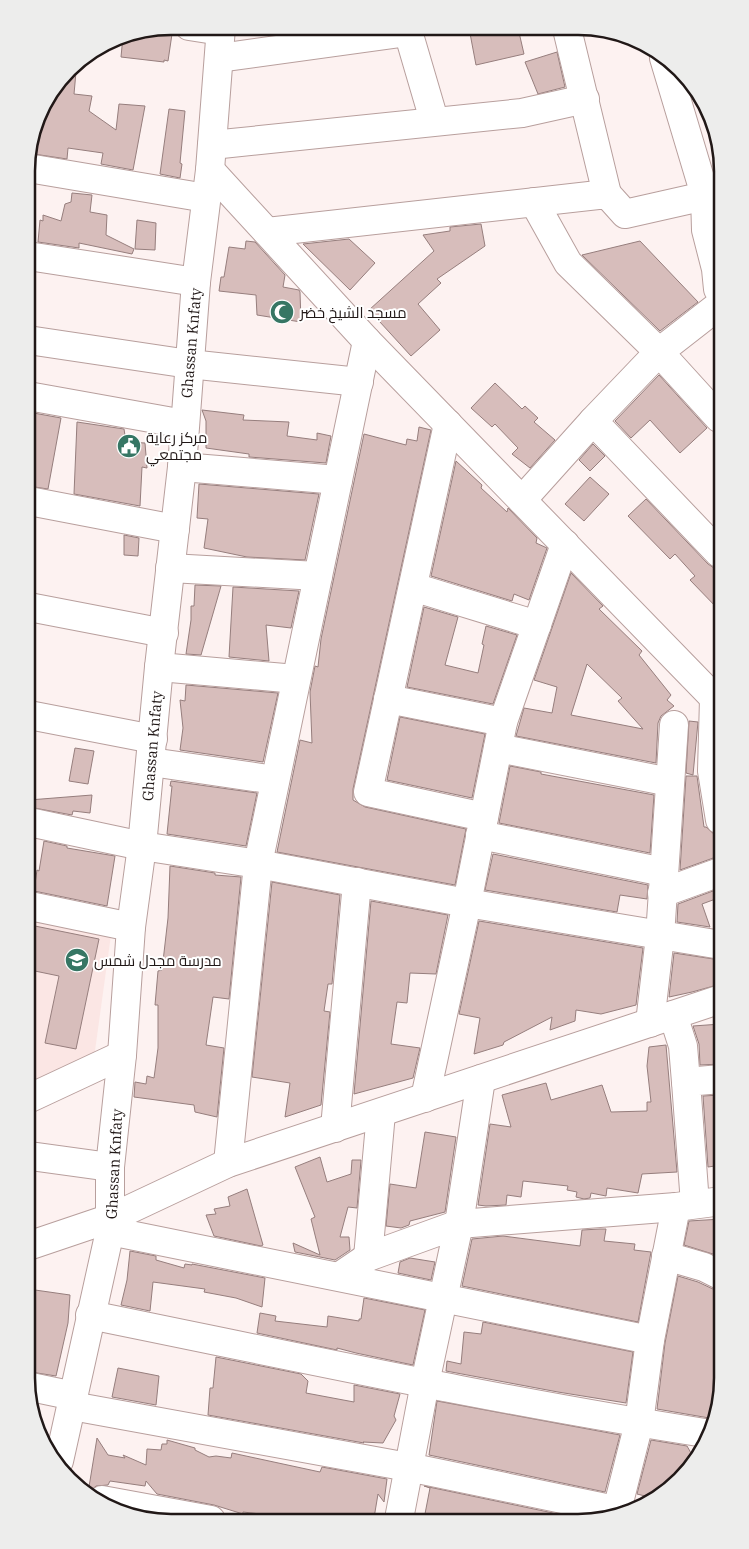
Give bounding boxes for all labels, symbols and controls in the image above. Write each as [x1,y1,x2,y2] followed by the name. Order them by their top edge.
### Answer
[177,287,205,399] street label: Ghassan Knfaty
[269,299,295,325] mosque icon: مسجد الشيخ خضر
[299,303,407,324] place label: مسجد الشيخ خضر
[146,428,207,467] place label: مركز رعاية مجتمعي
[116,433,142,459] public building icon: مركز رعاية مجتمعي
[138,690,166,802] street label: Ghassan Knfaty
[64,947,90,973] school or university icon: مدرسة مجدل شمس
[94,951,222,971] place label: مدرسة مجدل شمس
[102,1108,126,1220] street label: Ghassan Knfaty

